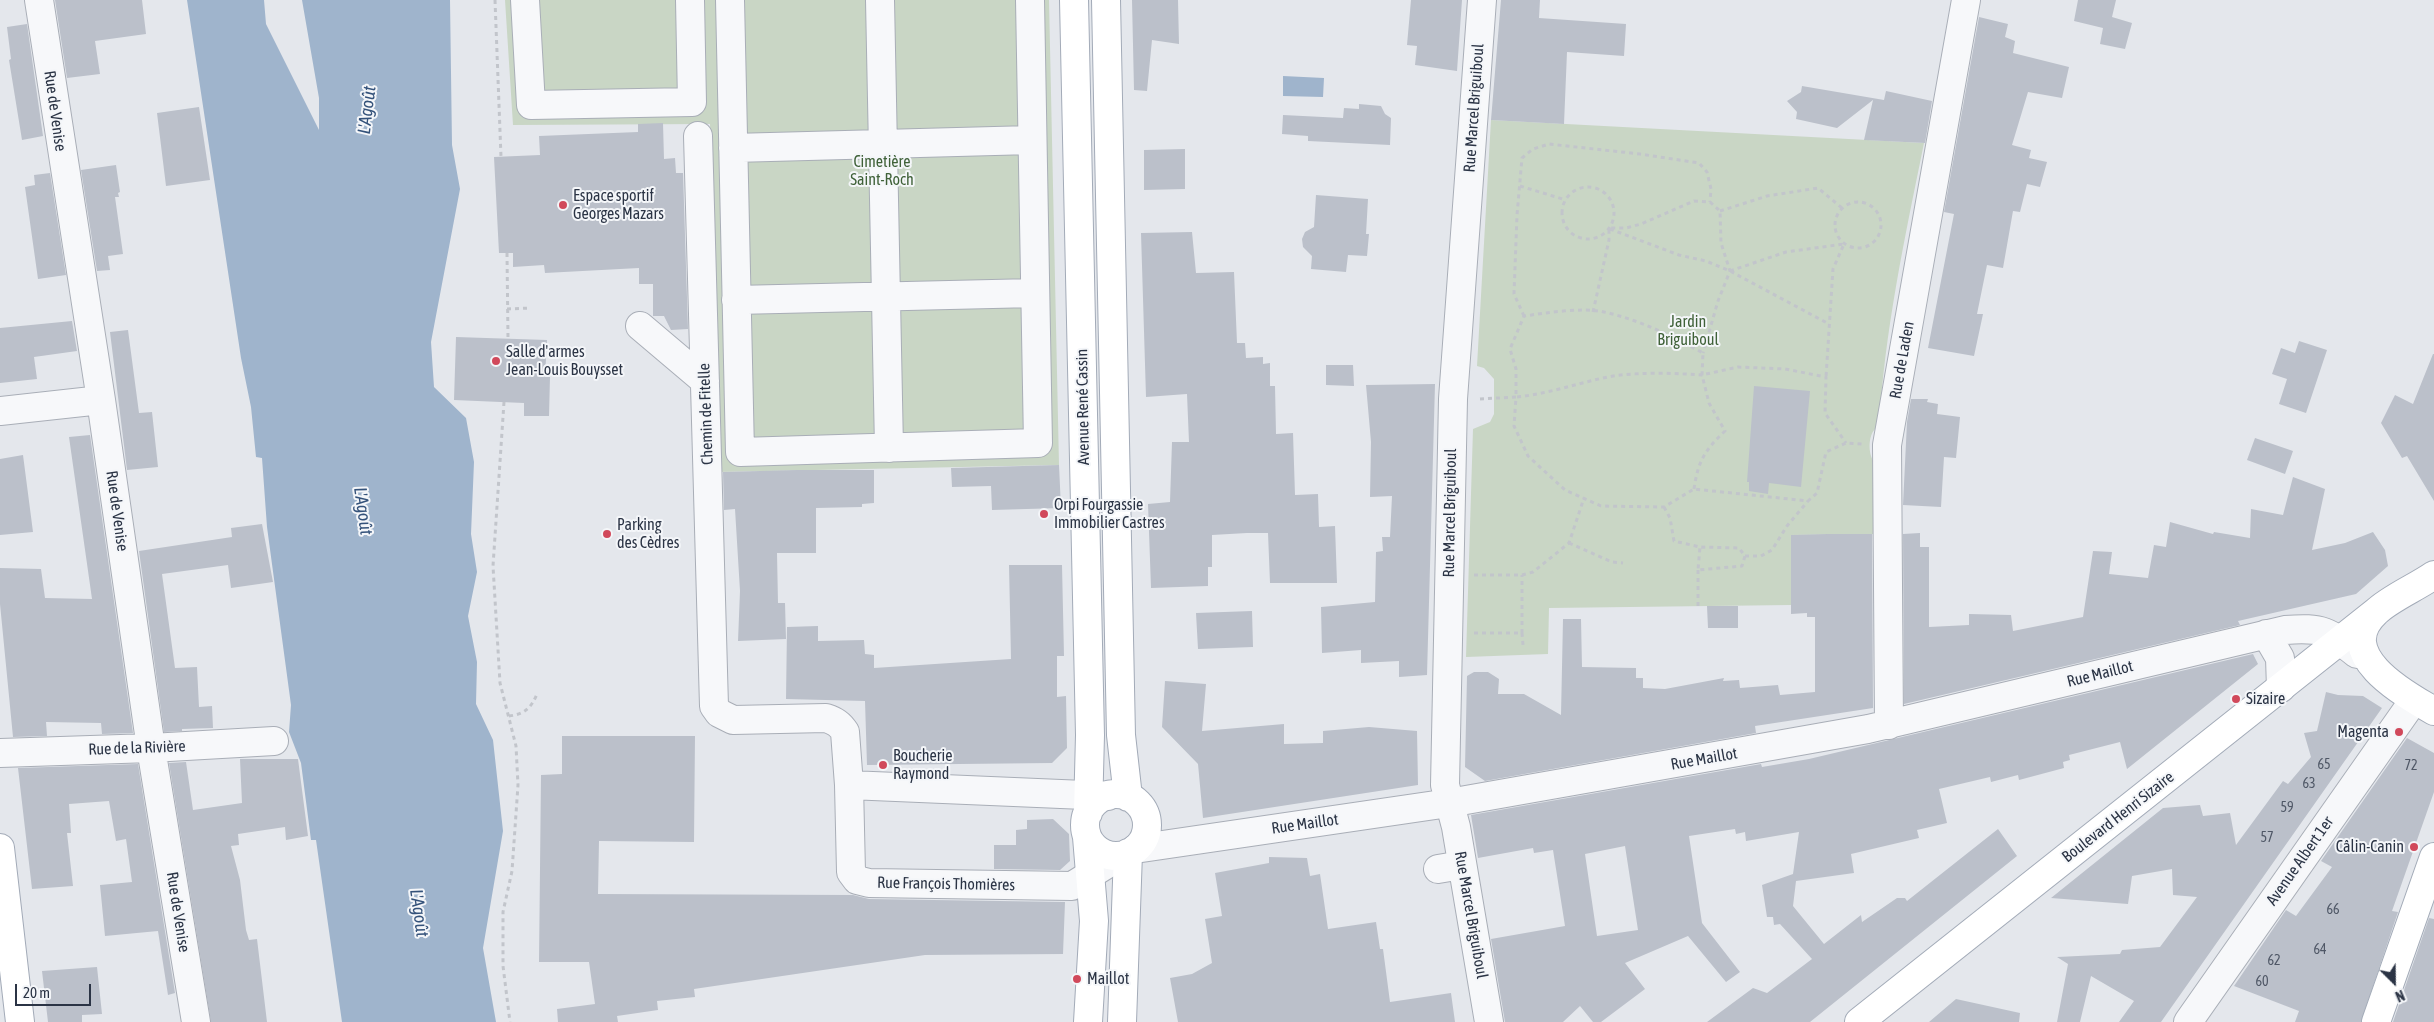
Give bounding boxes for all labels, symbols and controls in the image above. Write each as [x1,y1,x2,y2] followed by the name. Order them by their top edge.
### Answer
[1460,43,1488,173] street label: Rue Marcel Briguiboul
[40,69,70,153] street label: Rue de Venise
[353,85,381,135] water label: L'Agoût
[850,152,914,190] park label: Cimetière Saint-Roch
[573,186,664,224] place label: Espace sportif Georges Mazars
[557,199,569,211] marker: Espace sportif Georges Mazars
[1657,312,1719,350] park label: Jardin Briguiboul
[1886,320,1918,400] street label: Rue de Laden
[506,342,623,380] place label: Salle d'armes Jean-Louis Bouysset
[1072,349,1094,465] street label: Avenue René Cassin
[490,355,502,367] marker: Salle d'armes Jean-Louis Bouysset
[695,363,717,465] street label: Chemin de Fitelle
[1439,448,1461,578] street label: Rue Marcel Briguiboul
[102,469,132,553] street label: Rue de Venise
[349,486,377,536] water label: L'Agoût
[1054,495,1165,533] place label: Orpi Fourgassie Immobilier Castres
[1038,508,1050,520] marker: Orpi Fourgassie Immobilier Castres
[617,515,679,553] place label: Parking des Cèdres
[601,528,613,540] marker: Parking des Cèdres
[2065,657,2135,691] street label: Rue Maillot
[2246,689,2285,709] place label: Sizaire
[2230,693,2242,705] marker: Sizaire
[2337,722,2389,742] place label: Magenta
[2393,726,2405,738] marker: Magenta
[88,737,186,759] street label: Rue de la Rivière
[1669,744,1739,774] street label: Rue Maillot
[893,746,952,784] place label: Boucherie Raymond
[2317,757,2331,773] house number: 65
[2404,758,2418,774] house number: 72
[877,759,889,771] marker: Boucherie Raymond
[2058,767,2178,867] street label: Boulevard Henri Sizaire
[2302,776,2316,792] house number: 63
[2280,800,2294,816] house number: 59
[1270,810,1340,838] street label: Rue Maillot
[2262,813,2338,909] street label: Avenue Albert 1er
[2260,830,2274,846] house number: 57
[2336,837,2404,857] place label: Câlin-Canin
[2408,841,2420,853] marker: Câlin-Canin
[1450,850,1492,980] street label: Rue Marcel Briguiboul
[162,870,194,954] street label: Rue de Venise
[877,873,1015,895] street label: Rue François Thomières
[405,888,433,938] water label: L'Agoût
[2326,902,2340,918] house number: 66
[2313,942,2327,958] house number: 64
[2267,953,2281,969] house number: 62
[2369,957,2419,1007] north arrow
[1087,969,1129,989] place label: Maillot
[1071,973,1083,985] marker: Maillot
[18,974,94,1006] scale bar
[2255,974,2269,990] house number: 60
[23,984,50,1001] text: 20 m
[2393,987,2407,1005] text: N

